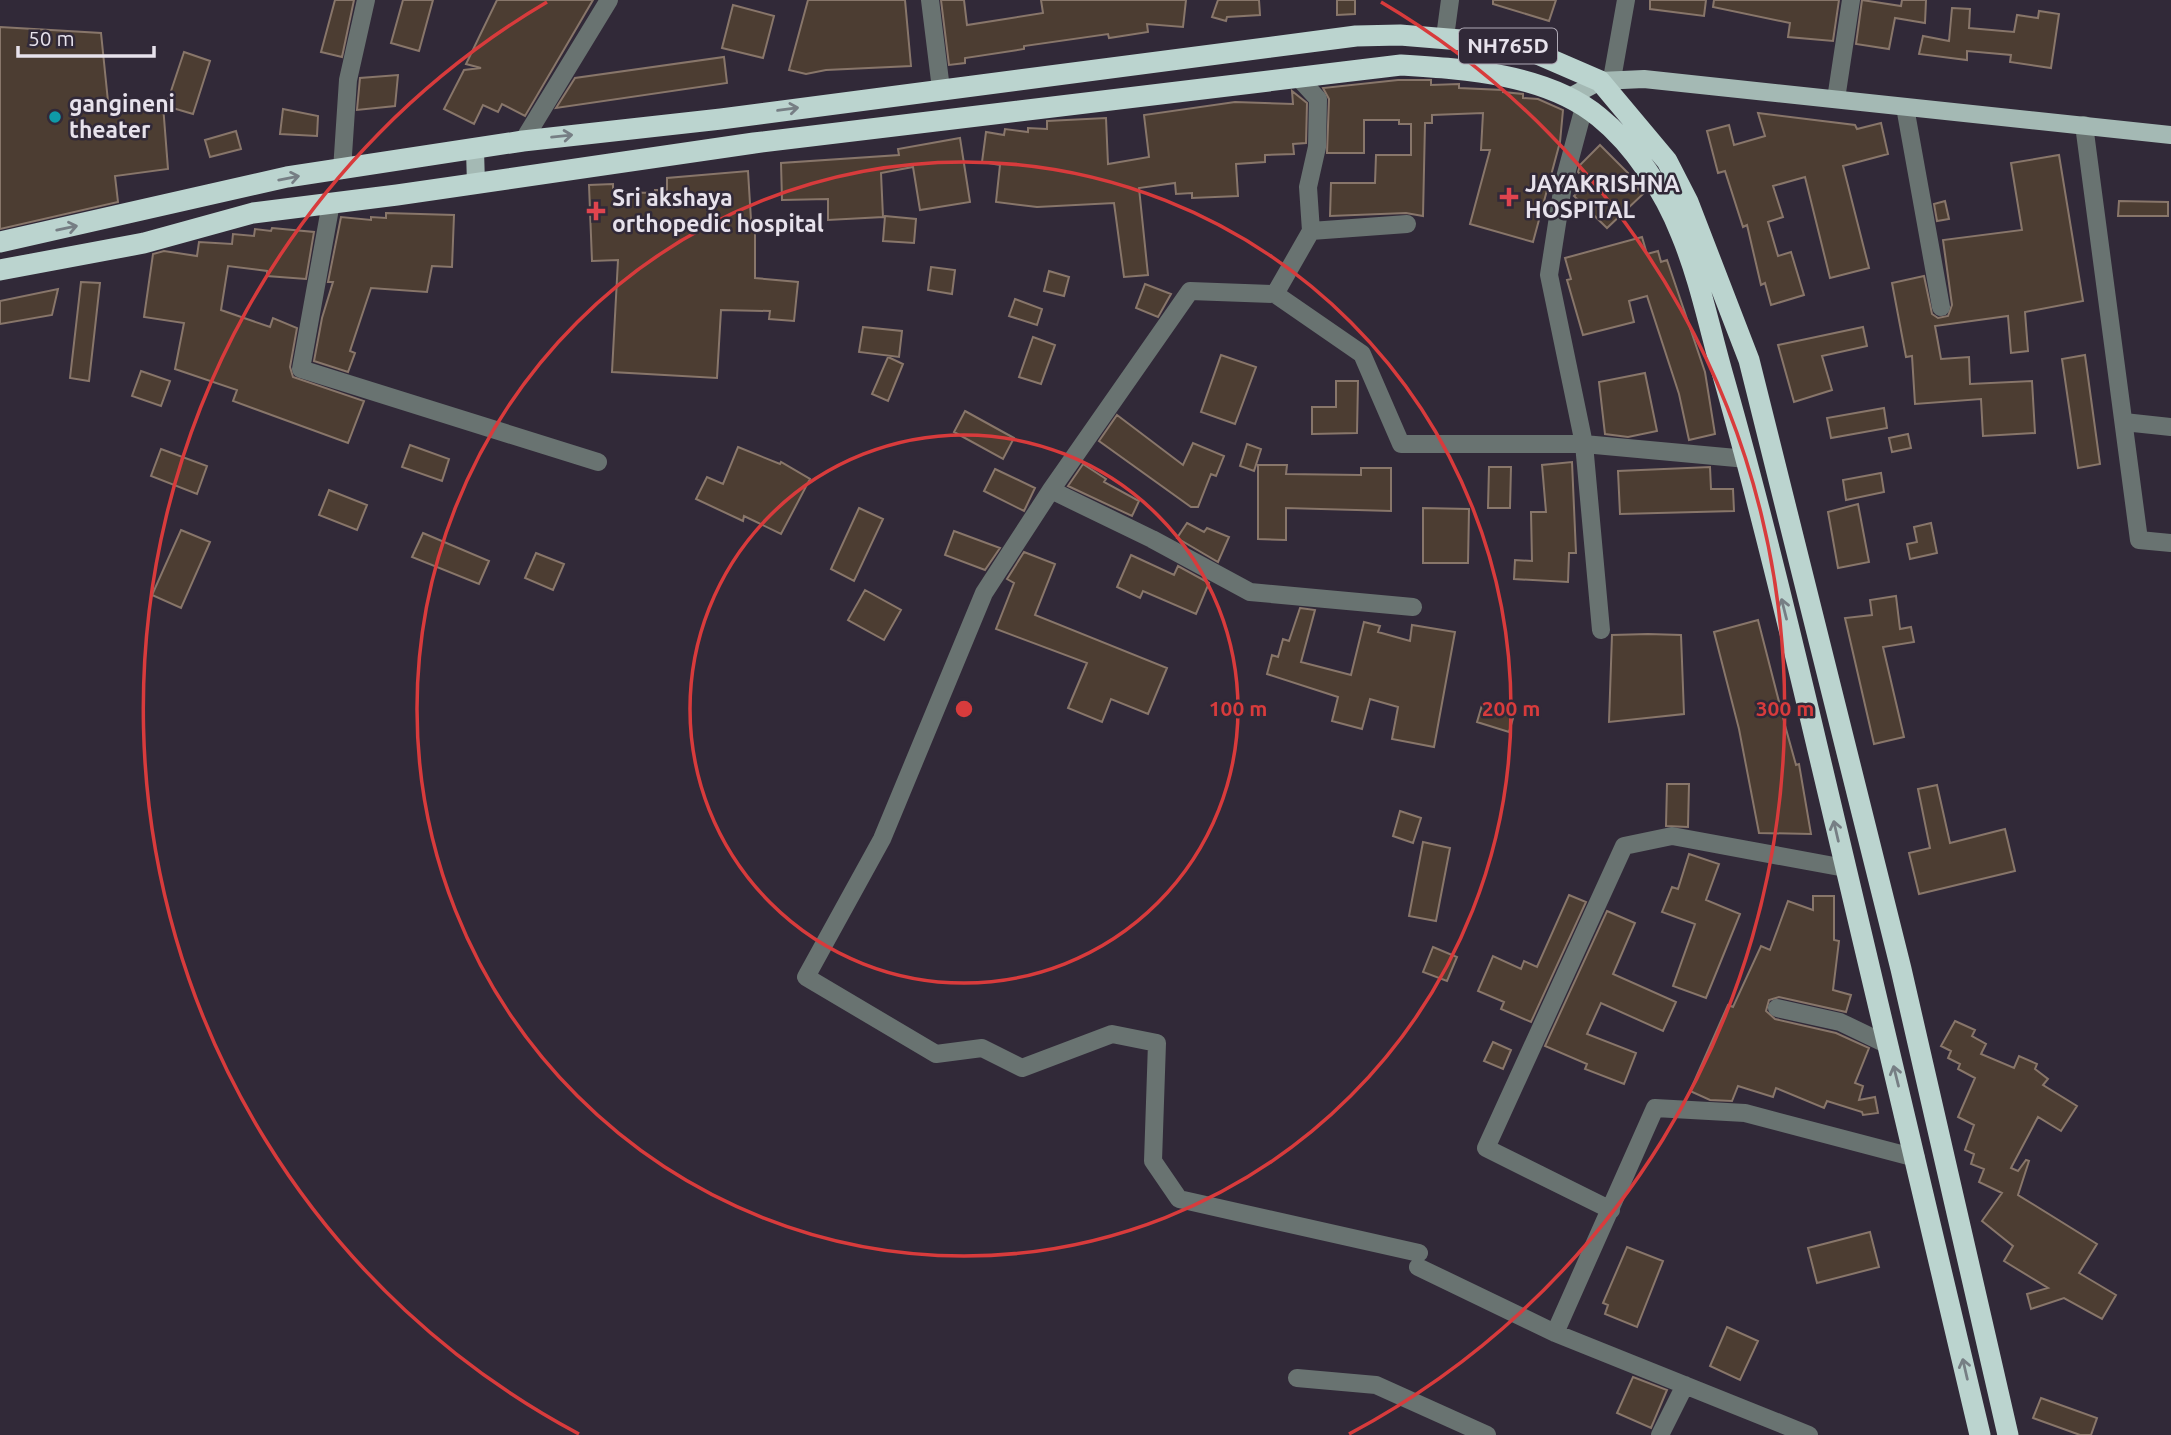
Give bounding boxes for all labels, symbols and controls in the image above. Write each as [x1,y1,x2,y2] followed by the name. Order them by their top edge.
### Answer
[18,14,154,58] scale bar
[28,26,75,50] text: 50 m
[1459,28,1557,64] road number: NH765D
[69,91,175,142] place label: gangineni theater
[776,102,799,115] one-way arrow
[47,109,63,125] marker: gangineni theater
[550,130,573,143] one-way arrow
[277,171,300,184] one-way arrow
[1525,171,1680,222] place label: JAYAKRISHNA HOSPITAL
[612,185,824,236] place label: Sri akshaya orthopedic hospital
[1499,187,1519,207] marker: JAYAKRISHNA HOSPITAL
[586,201,606,221] marker: Sri akshaya orthopedic hospital
[55,221,78,234] one-way arrow
[1777,598,1790,621] one-way arrow
[1209,696,1267,720] text: 100 m
[1482,696,1540,720] text: 200 m
[1756,696,1814,720] text: 300 m
[952,697,976,721] centre of rings
[1829,820,1842,843] one-way arrow
[1889,1065,1902,1087] one-way arrow
[1958,1358,1971,1380] one-way arrow

